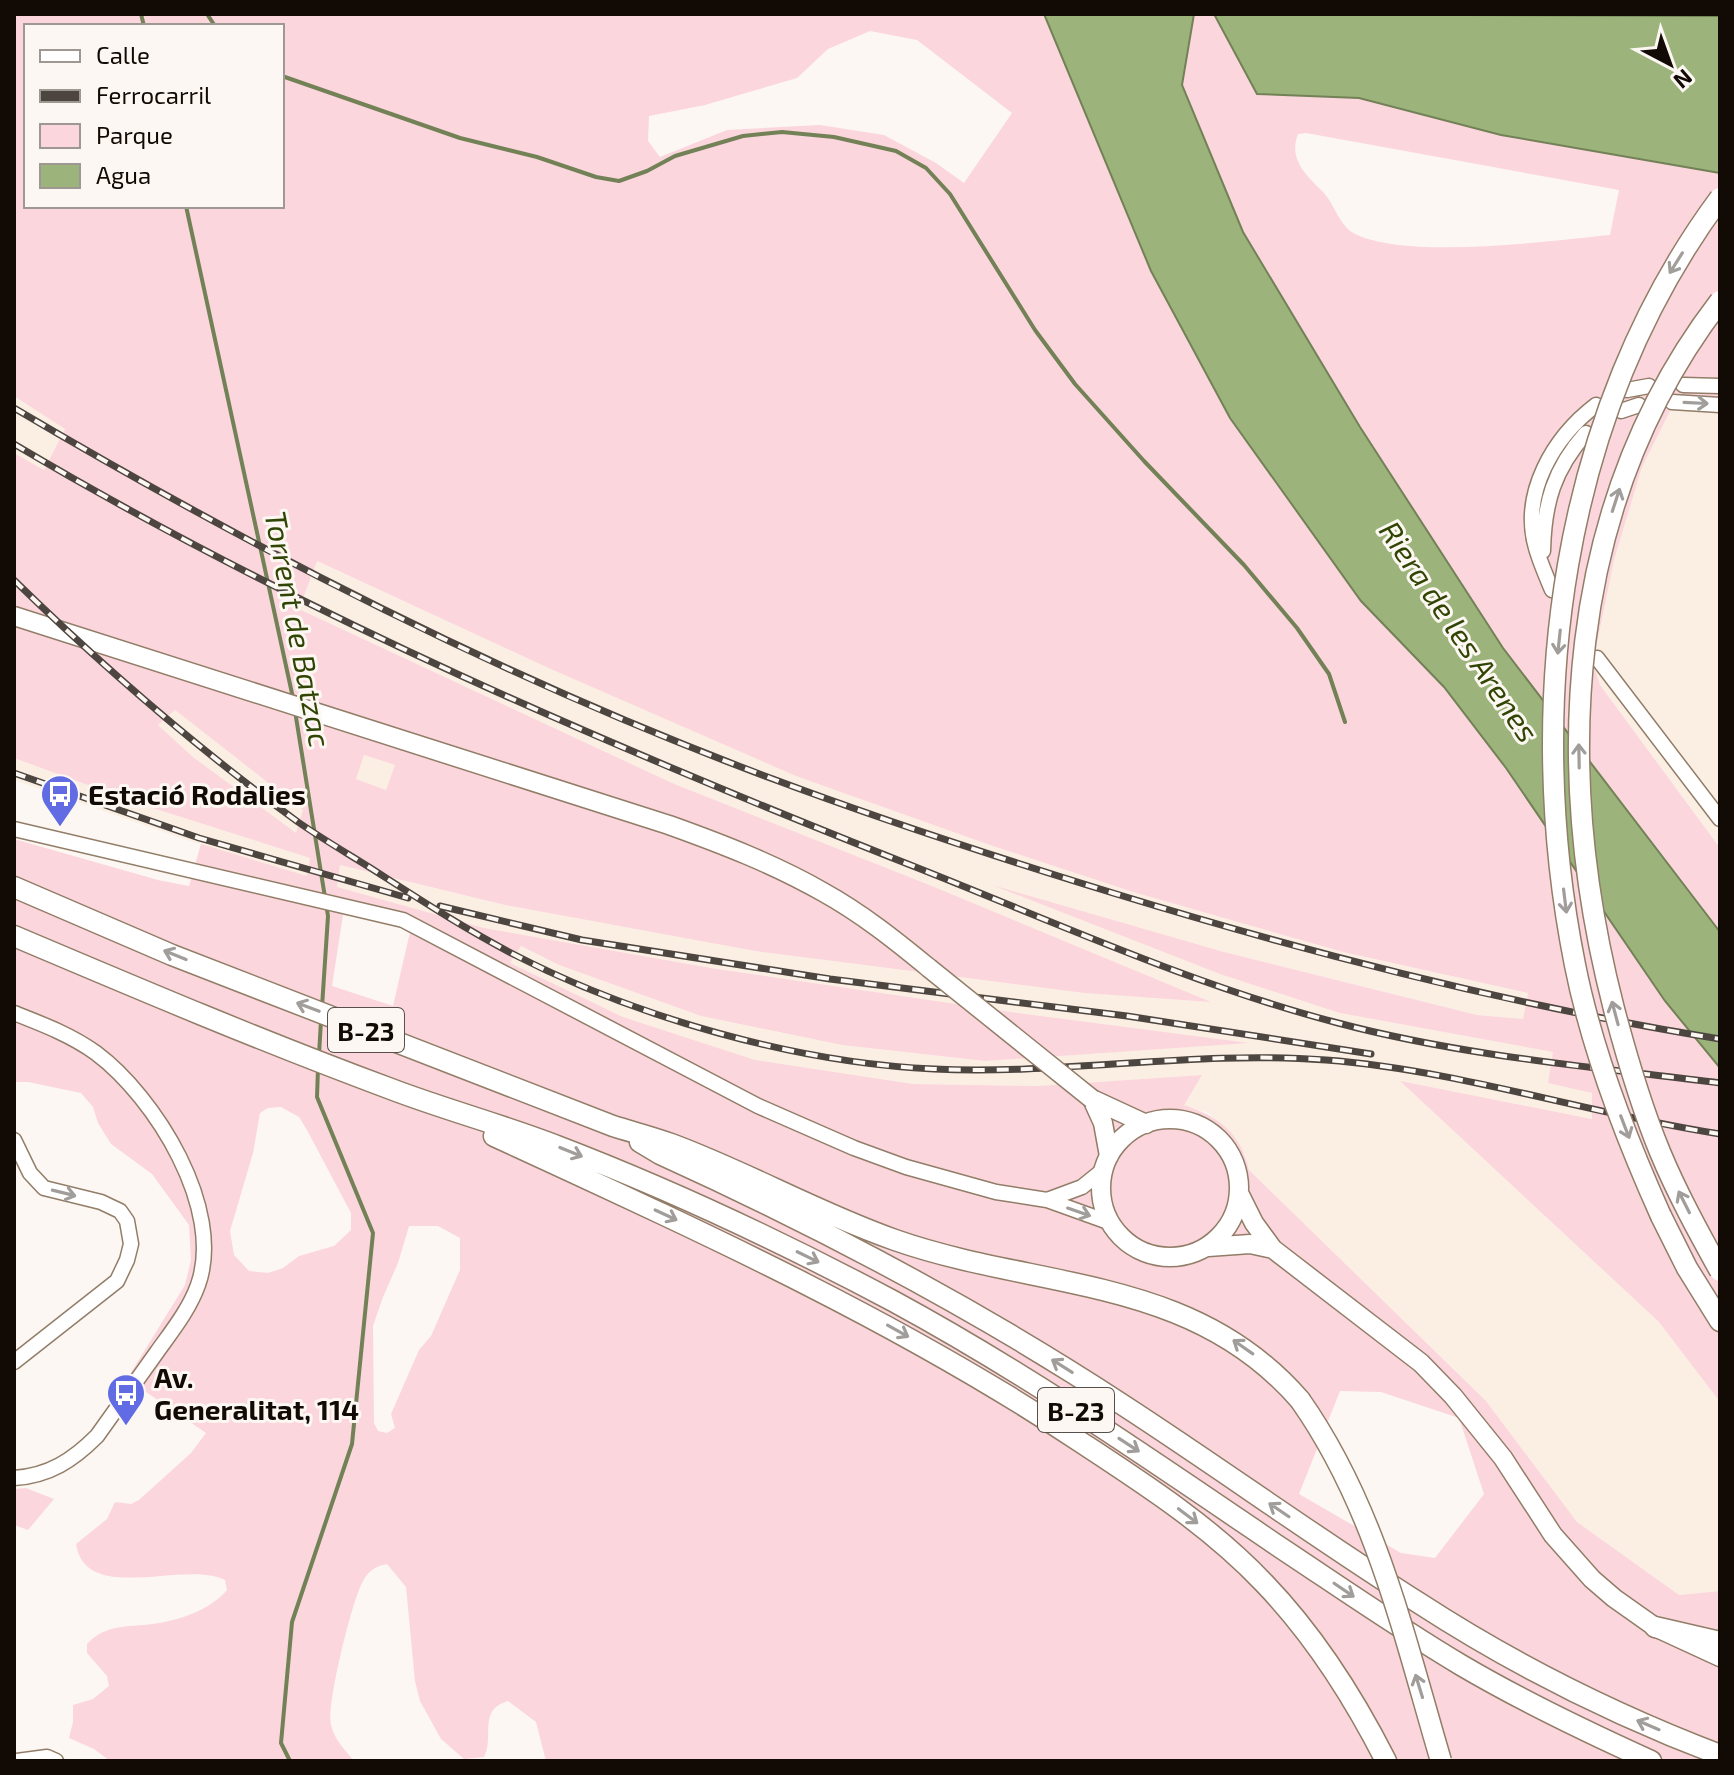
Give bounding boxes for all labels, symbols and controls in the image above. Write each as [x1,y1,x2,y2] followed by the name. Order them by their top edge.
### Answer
[24,24,284,208] legend
[1630,24,1710,104] north arrow
[96,40,150,69] text: Calle
[1669,65,1698,95] text: N
[96,80,211,109] text: Ferrocarril
[96,120,173,149] text: Parque
[96,160,151,189] text: Agua
[1668,251,1684,274] one-way arrow
[1682,396,1709,411] one-way arrow
[1609,488,1624,513] one-way arrow
[258,508,340,750] water label: Torrent de Batzac
[1373,514,1547,748] water label: Riera de les Arenes
[1551,628,1566,655] one-way arrow
[1571,743,1586,770] one-way arrow
[39,773,81,828] bus stop icon: Estació Rodalies
[88,777,306,811] place label: Estació Rodalies
[1557,887,1572,914] one-way arrow
[163,947,188,962] one-way arrow
[296,999,321,1013] one-way arrow
[1607,1000,1622,1026] one-way arrow
[328,1008,404,1052] road number: B-23
[1618,1114,1633,1139] one-way arrow
[558,1145,583,1160] one-way arrow
[51,1186,77,1201] one-way arrow
[1676,1190,1691,1214] one-way arrow
[1066,1205,1091,1220] one-way arrow
[654,1208,678,1223] one-way arrow
[796,1250,820,1265] one-way arrow
[886,1324,910,1339] one-way arrow
[1232,1339,1254,1355] one-way arrow
[1051,1358,1074,1374] one-way arrow
[154,1360,359,1426] place label: Av. Generalitat, 114
[105,1372,147,1427] bus stop icon: Av. Generalitat, 114
[1038,1388,1114,1432] road number: B-23
[1117,1437,1140,1453] one-way arrow
[1268,1502,1290,1518] one-way arrow
[1177,1507,1199,1524] one-way arrow
[1333,1582,1355,1598] one-way arrow
[1411,1674,1426,1700] one-way arrow
[1636,1717,1661,1732] one-way arrow

